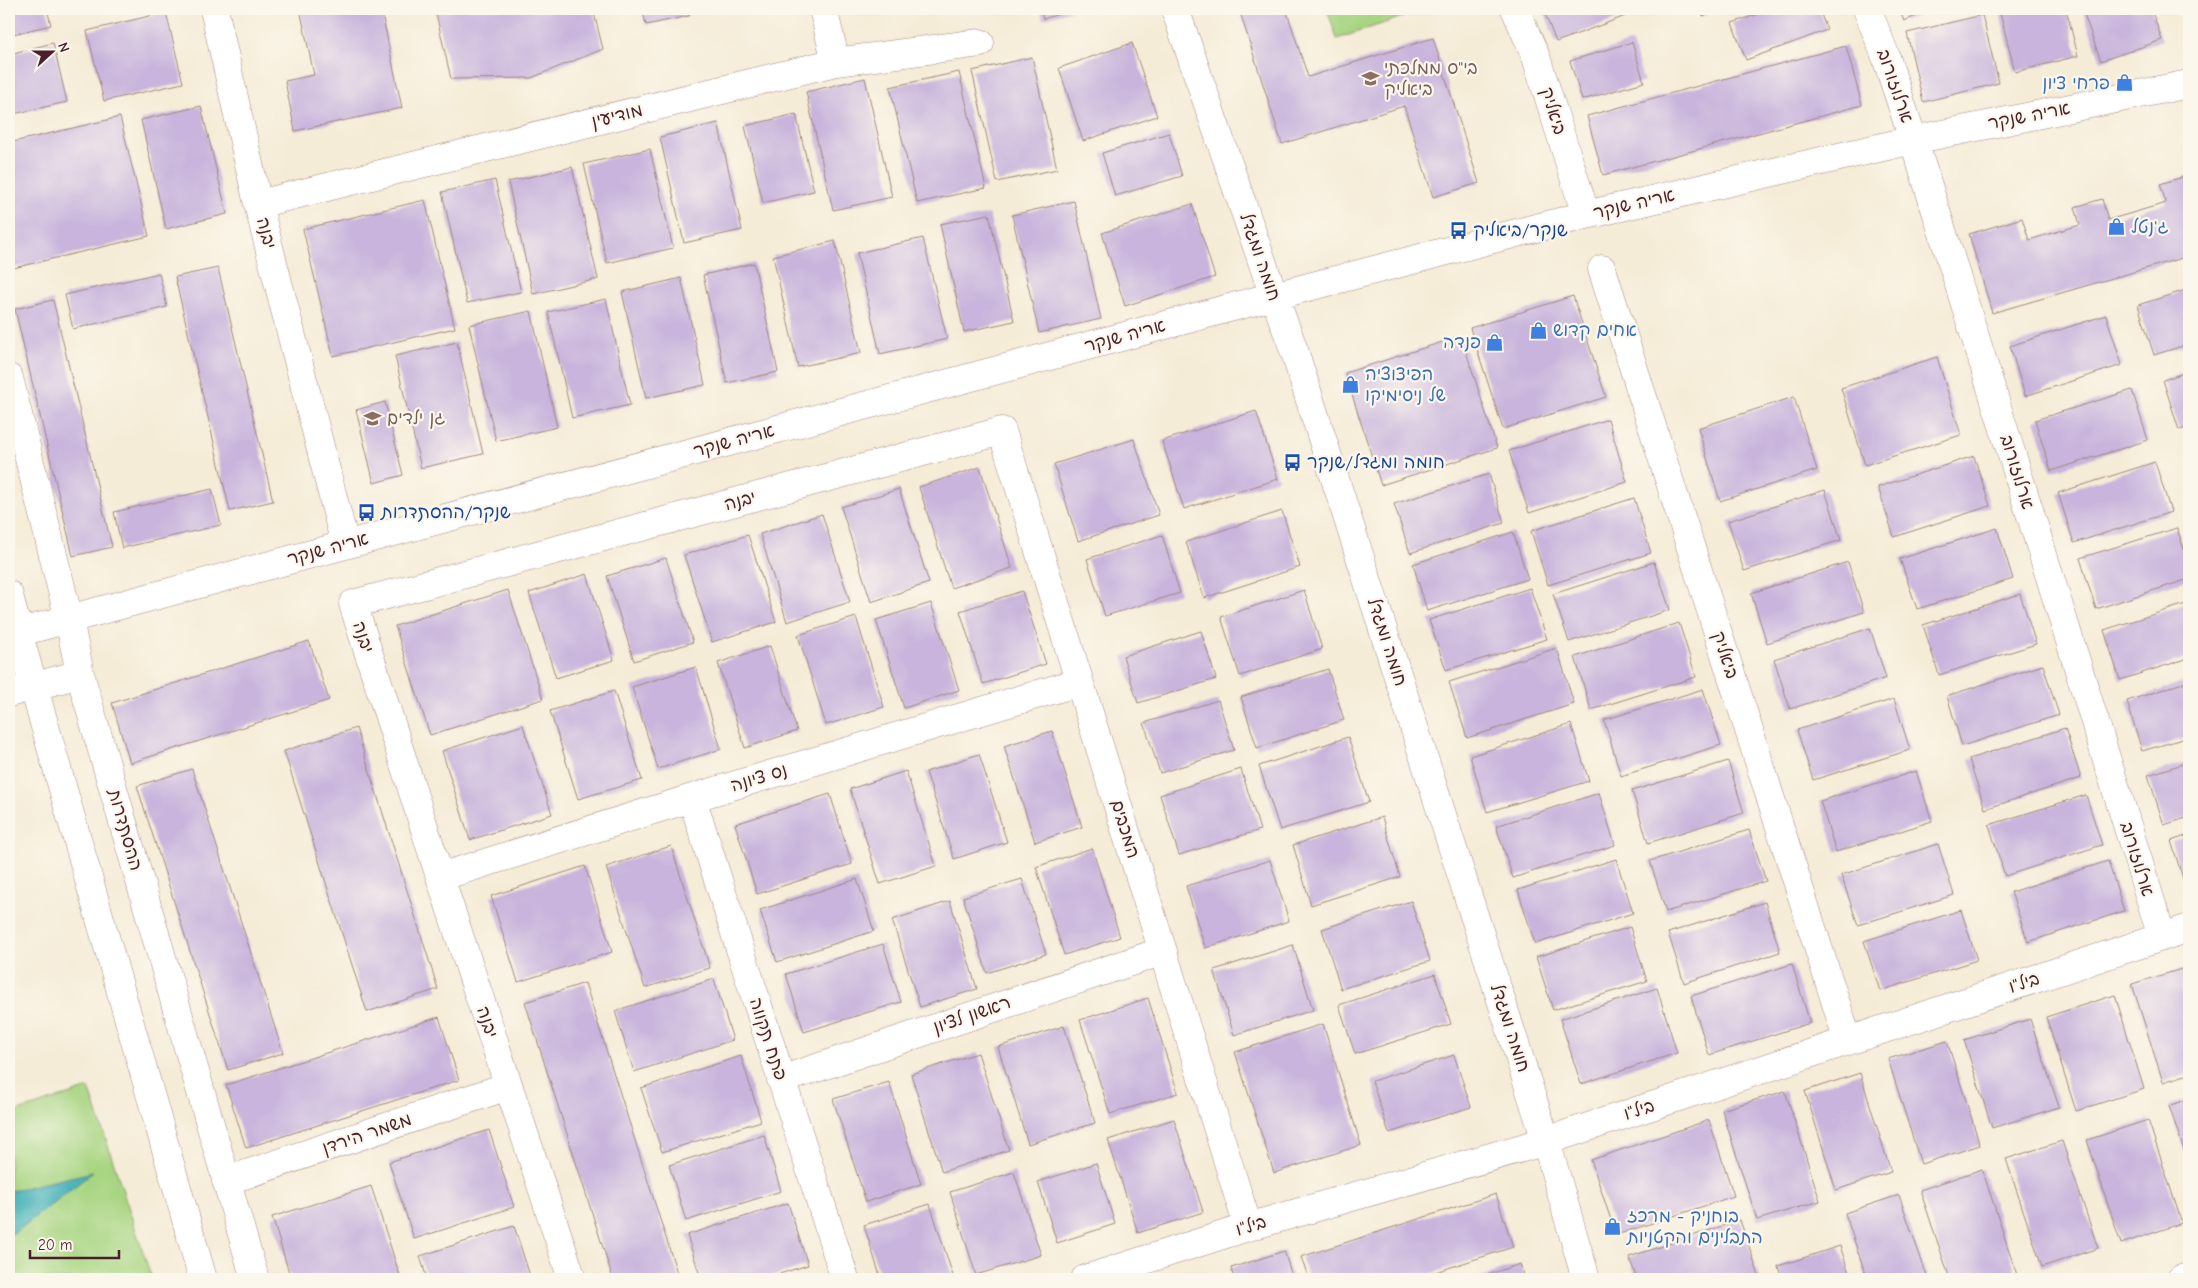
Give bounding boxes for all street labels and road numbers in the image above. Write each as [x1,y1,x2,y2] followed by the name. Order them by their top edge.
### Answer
[1873,46,1917,126] street label: ארלוזורוב
[1536,85,1570,137] street label: ביאליק
[1986,98,2072,134] street label: אריה שנקר
[589,100,645,132] street label: מודיעין
[1591,184,1677,224] street label: אריה שנקר
[1235,210,1285,304] street label: חומה ומגדל
[252,215,280,251] street label: יבנה
[1082,315,1168,357] street label: אריה שנקר
[691,420,777,462] street label: אריה שנקר
[1996,432,2038,512] street label: ארלוזורוב
[722,487,758,515] street label: יבנה
[285,528,371,570] street label: אריה שנקר
[1363,595,1411,689] street label: חומה ומגדל
[348,619,378,655] street label: יבנה
[1707,629,1743,681] street label: ביאליק
[728,759,790,797] street label: נס ציונה
[103,786,147,873] street label: ההסתדרות
[1106,797,1144,861] street label: המכבים
[2116,819,2158,899] street label: ארלוזורוב
[2006,968,2042,998] street label: ביל"ו
[1486,981,1534,1075] street label: חומה ומגדל
[930,992,1014,1038] street label: ראשון לציון
[745,995,791,1083] street label: פתח תקווה
[472,1004,502,1040] street label: יבנה
[1621,1095,1657,1125] street label: ביל"ו
[320,1109,414,1159] street label: משמר הירדן
[1233,1211,1269,1241] street label: ביל"ו

